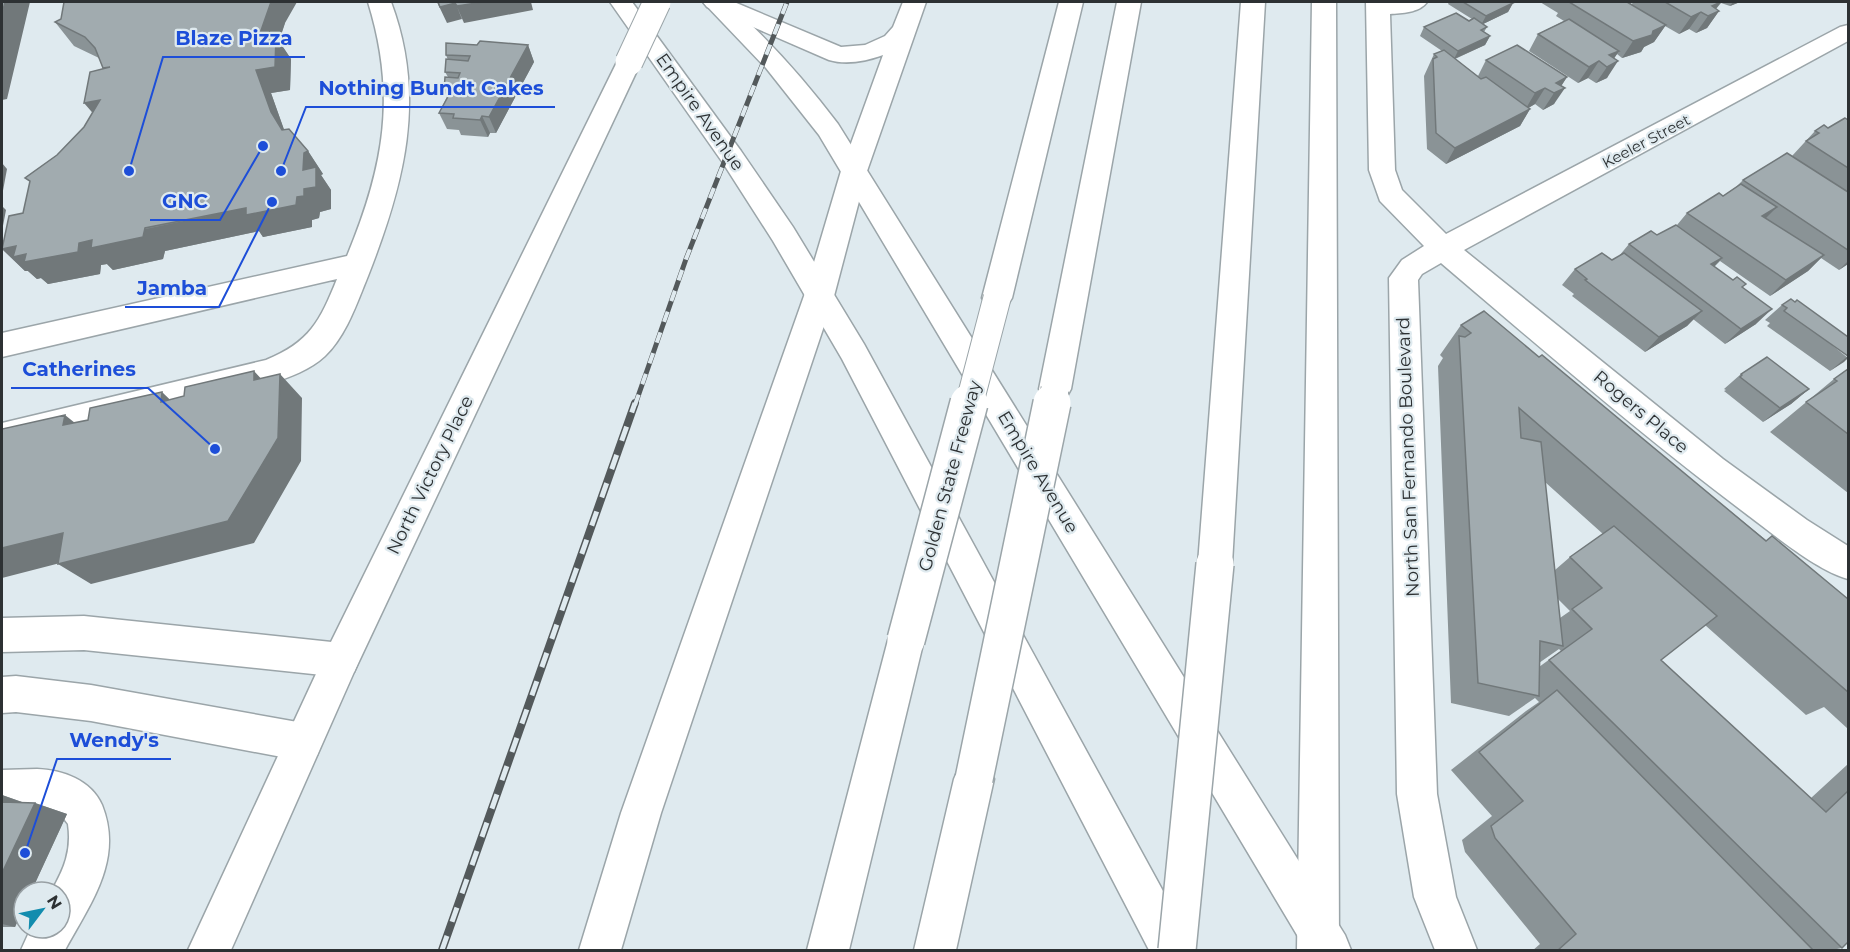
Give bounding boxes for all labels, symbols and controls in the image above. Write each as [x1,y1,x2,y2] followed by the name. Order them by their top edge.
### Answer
[163,19,305,57] callout: Blaze Pizza
[175,26,293,50] text: Blaze Pizza
[651,49,749,175] street label: Empire Avenue
[306,69,555,107] callout: Nothing Bundt Cakes
[318,76,544,100] text: Nothing Bundt Cakes
[1599,110,1693,172] street label: Keeler Street
[150,182,220,220] callout: GNC
[162,189,209,213] text: GNC
[125,269,219,307] callout: Jamba
[136,276,207,300] text: Jamba
[1392,317,1424,597] street label: North San Fernando Boulevard
[11,350,148,388] callout: Catherines
[22,357,136,381] text: Catherines
[1589,366,1693,458] street label: Rogers Place
[914,378,986,574] street label: Golden State Freeway
[382,392,478,558] street label: North Victory Place
[993,407,1083,537] street label: Empire Avenue
[57,721,171,759] callout: Wendy's
[69,728,159,752] text: Wendy's
[12,880,72,940] north arrow
[43,892,66,913] text: N

